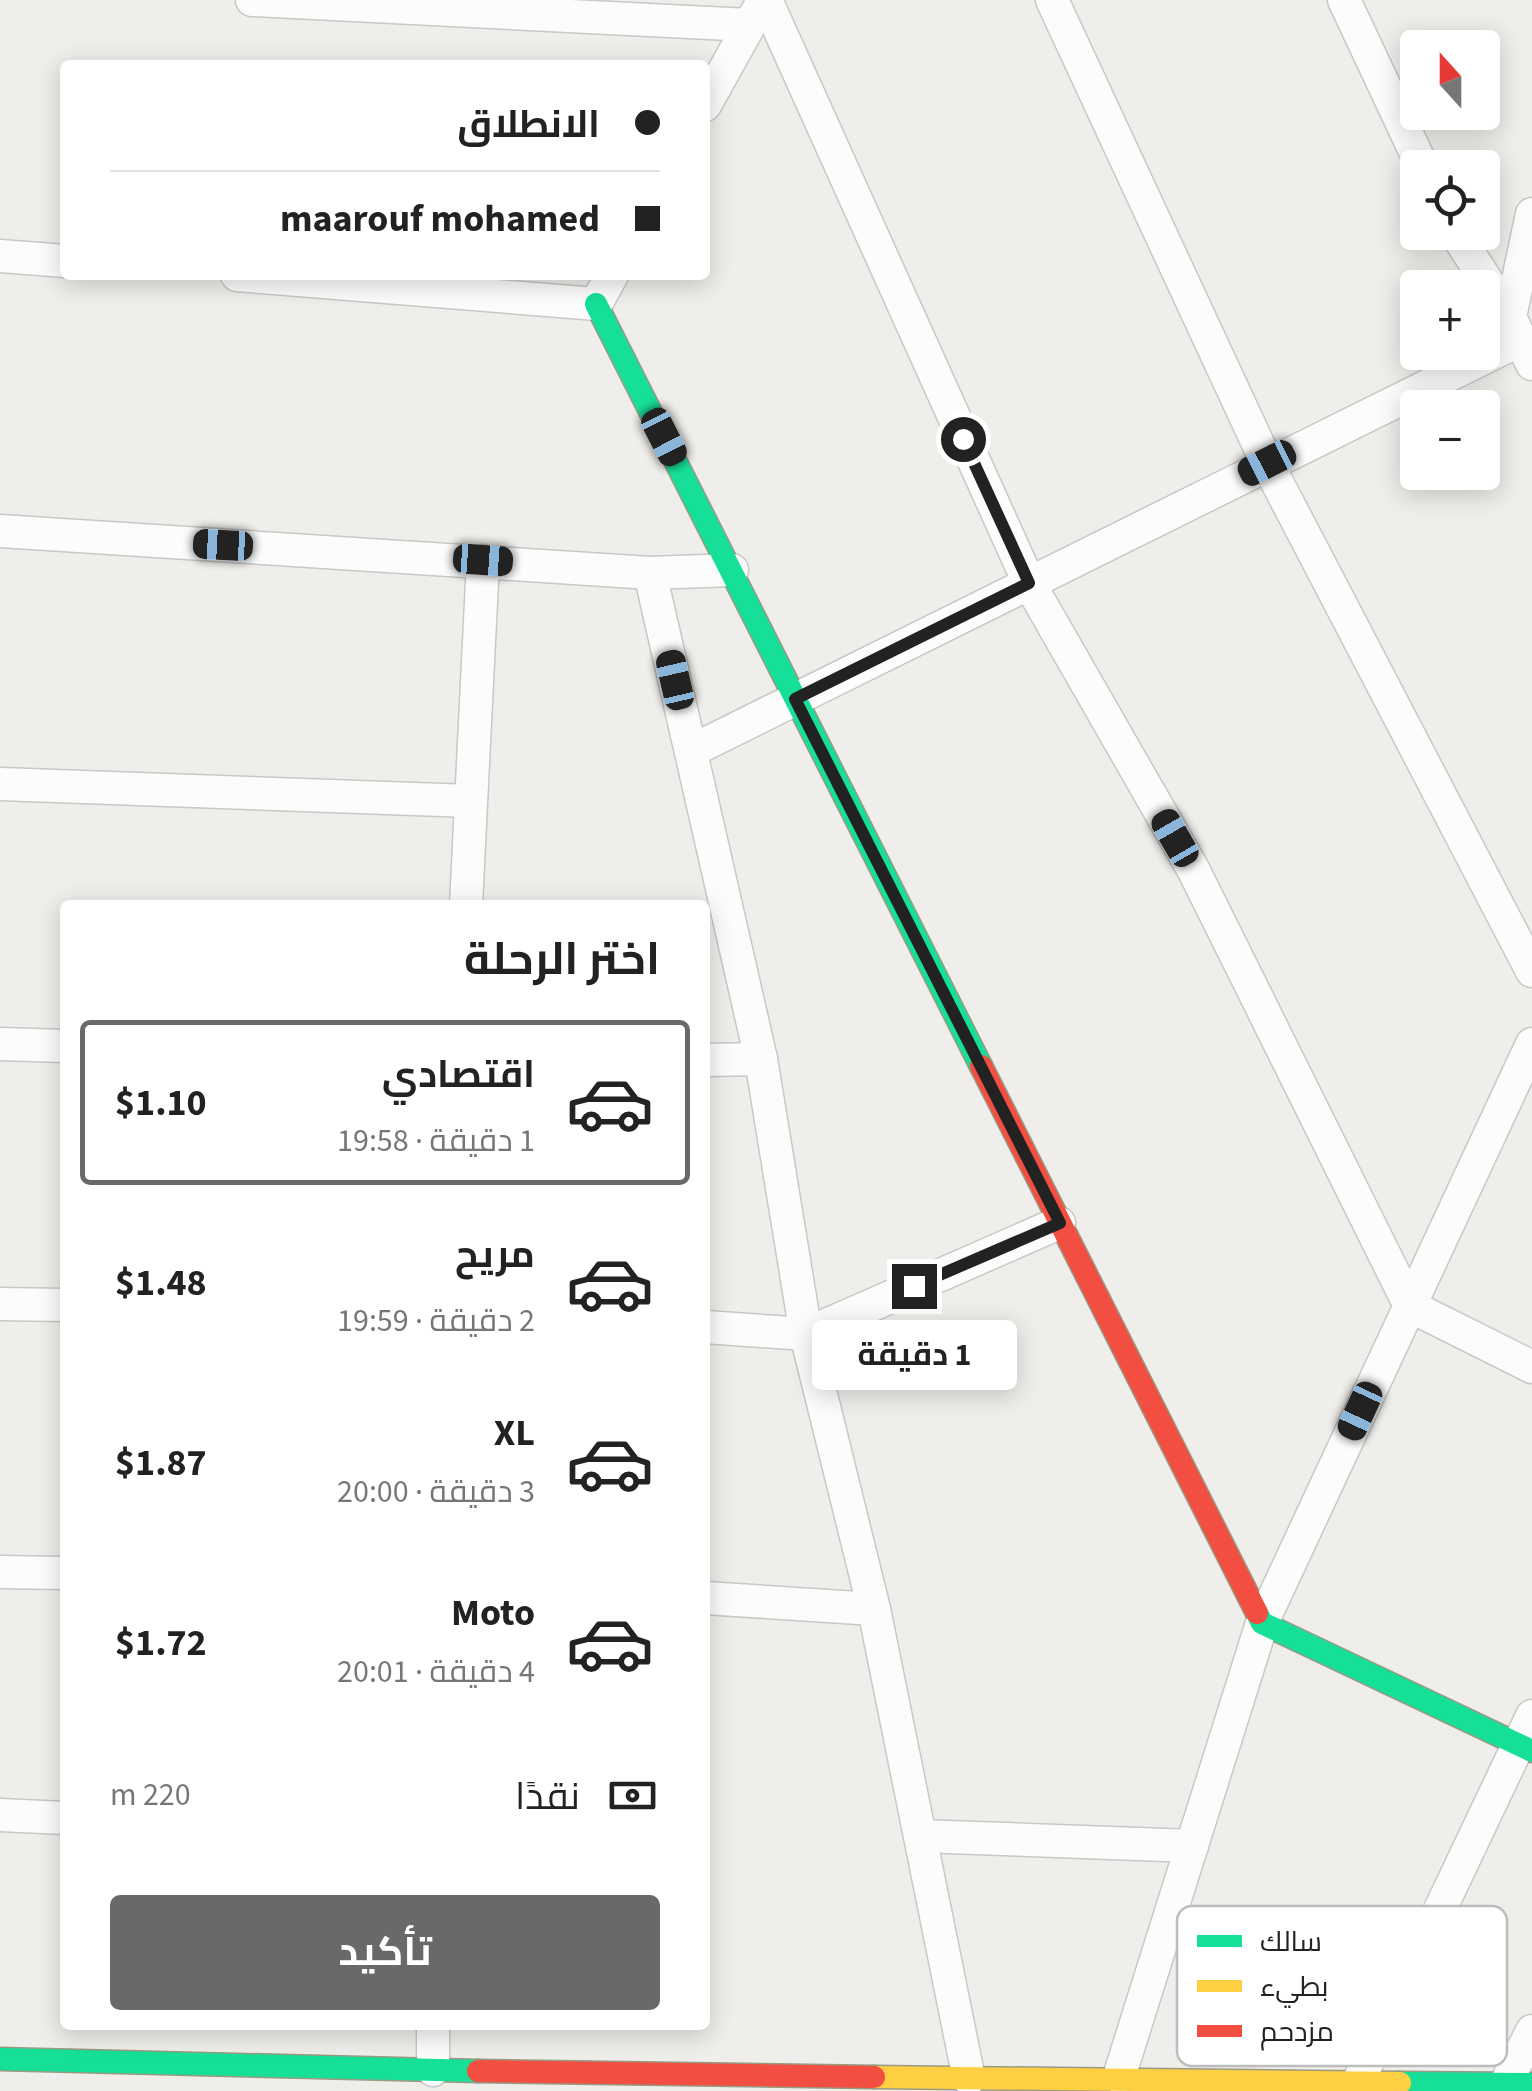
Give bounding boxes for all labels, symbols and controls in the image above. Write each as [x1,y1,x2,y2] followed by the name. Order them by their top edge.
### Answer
[1400,30,1500,130] north arrow
[1400,30,1500,490] map controls
[457,98,600,152] text: الانطلاق
[1400,150,1500,250] button: locate
[280,192,600,246] text: maarouf mohamed
[1400,270,1500,370] button: +
[1400,390,1500,490] button: −
[637,403,691,471] car
[941,417,986,462] route start
[1233,436,1301,490] car
[192,528,254,562] car
[452,543,514,577] car
[654,647,696,713] car
[1147,805,1203,871] car
[464,928,660,992] text: اختر الرحلة
[382,1048,535,1102] text: اقتصادي
[565,1058,655,1148] icon: car
[115,1076,207,1130] text: $1.10
[337,1118,535,1164] text: 1 دقيقة · 19:58
[455,1228,535,1282] text: مريح
[565,1238,655,1328] icon: car
[115,1256,207,1310] text: $1.48
[892,1264,937,1309] route end
[337,1298,535,1344] text: 2 دقيقة · 19:59
[812,1321,1016,1391] callout: 1 دقيقة
[858,1332,971,1378] text: 1 دقيقة
[1334,1377,1386,1445] car
[494,1406,535,1460] text: XL
[565,1418,655,1508] icon: car
[115,1436,207,1490] text: $1.87
[337,1469,535,1515] text: 3 دقيقة · 20:00
[451,1586,535,1640] text: Moto
[565,1598,655,1688] icon: car
[115,1616,207,1670] text: $1.72
[337,1649,535,1695] text: 4 دقيقة · 20:01
[605,1768,660,1823] icon: cash
[515,1770,580,1824] text: نقدًا
[110,1772,191,1818] text: 220 m
[110,1895,660,2010] button: تأكيد
[1177,1906,1507,2066] legend
[1260,1922,1322,1962] text: سالك
[1260,1967,1328,2008] text: بطيء
[1260,2012,1334,2052] text: مزدحم

